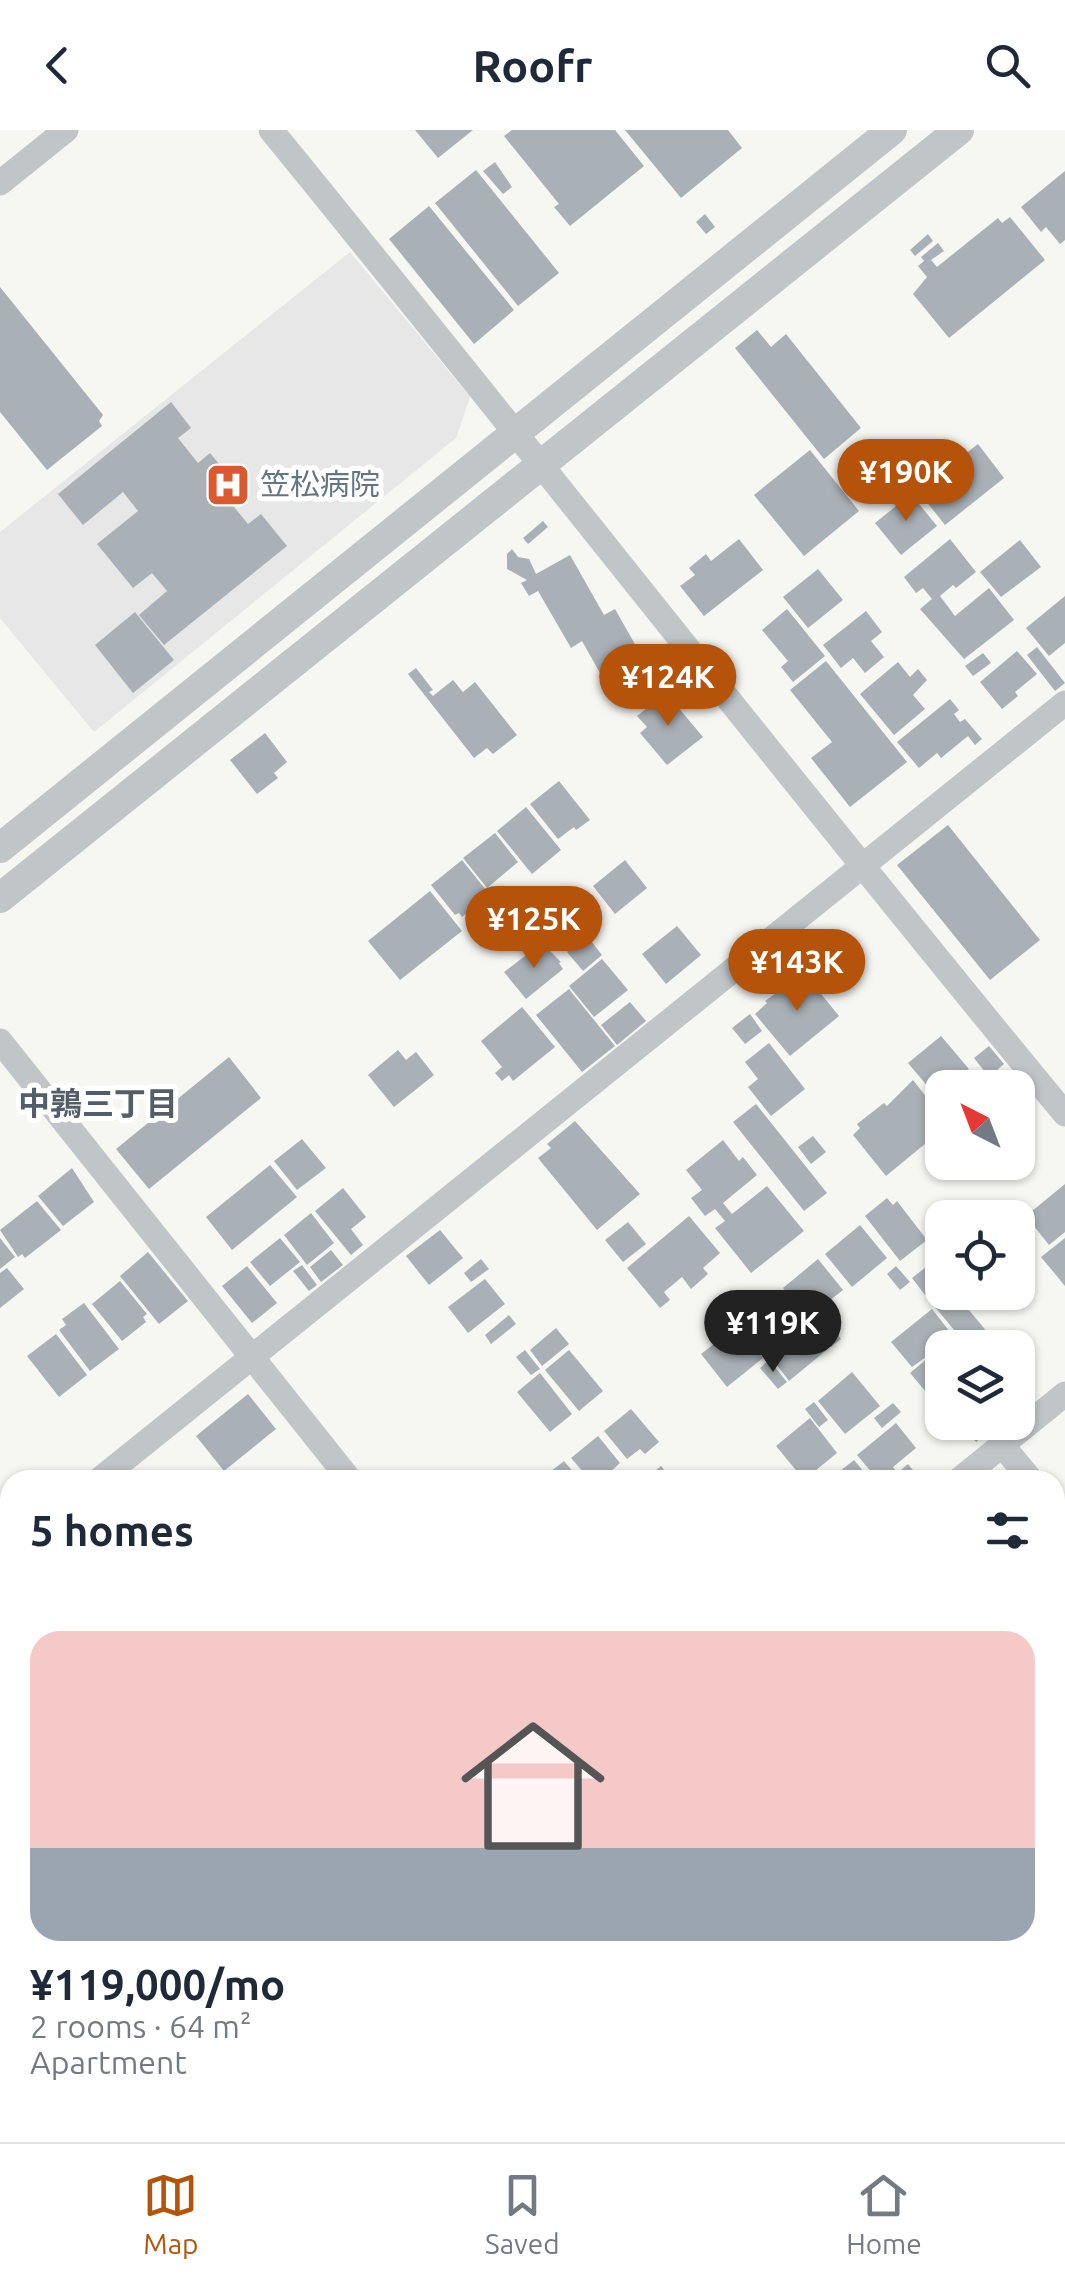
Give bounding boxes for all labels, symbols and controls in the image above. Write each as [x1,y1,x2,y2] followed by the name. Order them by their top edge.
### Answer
[30,38,85,93] icon: back
[980,38,1035,93] icon: search
[473,40,592,91] text: Roofr
[836,439,976,524] pin: ¥190K
[859,453,953,489] text: ¥190K
[205,462,251,508] hospital icon: 笠松病院
[260,467,380,501] place label: 笠松病院
[598,644,738,729] pin: ¥124K
[621,658,715,694] text: ¥124K
[464,886,604,971] pin: ¥125K
[487,900,581,936] text: ¥125K
[727,929,867,1014] pin: ¥143K
[750,943,844,979] text: ¥143K
[925,1070,1035,1180] north arrow
[925,1070,1035,1440] map controls
[18,1085,178,1121] district label: 中鶉三丁目
[925,1200,1035,1310] button: locate
[703,1290,843,1375] pin: ¥119K
[726,1304,820,1340] text: ¥119K
[925,1330,1035,1440] button: layers
[980,1503,1035,1558] icon: filters
[30,1507,194,1554] text: 5 homes
[443,1696,623,1876] icon: home
[30,1961,285,2008] text: ¥119,000/mo
[30,2008,251,2044] text: 2 rooms · 64 m²
[30,2044,187,2080] text: Apartment
[143,2168,198,2259] tab: Map
[485,2168,560,2259] tab: Saved
[846,2168,922,2259] tab: Home

